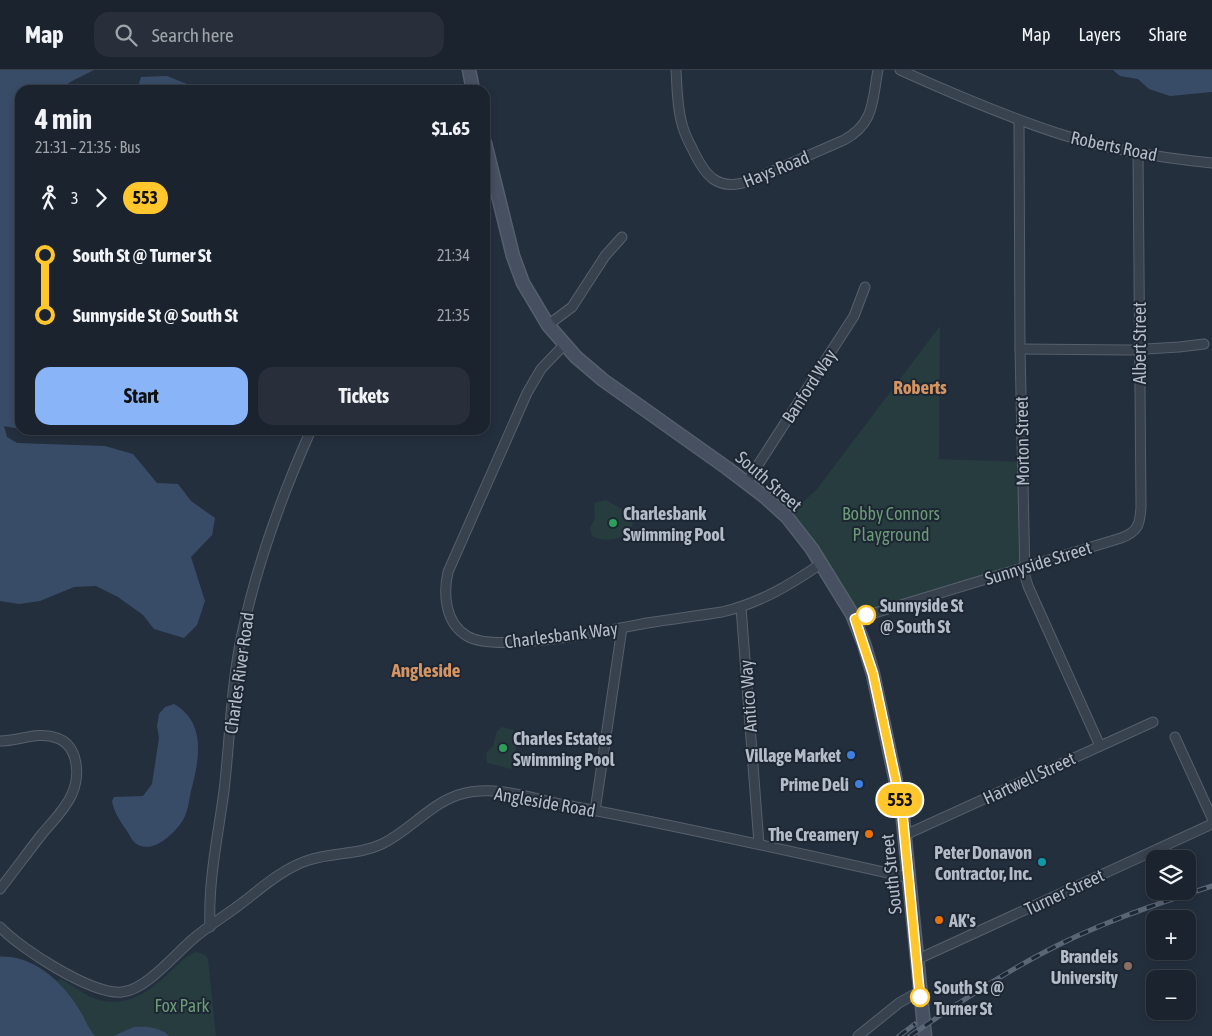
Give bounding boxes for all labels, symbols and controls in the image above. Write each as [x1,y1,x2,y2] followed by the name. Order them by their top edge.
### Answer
[94,12,444,57] search box
[25,21,64,48] text: Map
[112,21,140,49] icon: search
[152,24,234,46] text: Search here
[1021,24,1050,45] text: Map
[1078,24,1121,45] text: Layers
[1149,24,1187,45] text: Share
[35,103,92,135] text: 4 min
[432,117,470,139] text: $1.65
[1069,127,1159,165] street label: Roberts Road
[35,138,140,156] text: 21:31 – 21:35 · Bus
[740,146,812,192] street label: Hays Road
[35,184,63,212] icon: walk
[87,184,115,212] icon: forward
[133,187,158,208] text: 553
[71,189,79,207] text: 3
[73,244,212,266] text: South St @ Turner St
[437,246,470,264] text: 21:34
[1129,302,1150,384] street label: Albert Street
[73,304,238,326] text: Sunnyside St @ South St
[437,306,470,324] text: 21:35
[777,345,841,427] street label: Banford Way
[35,367,248,425] button: Start
[258,367,470,425] button: Tickets
[893,376,947,398] district label: Roberts
[1011,396,1033,486] street label: Morton Street
[732,447,806,515] street label: South Street
[623,503,725,545] place label: Charlesbank Swimming Pool
[842,503,940,545] park label: Bobby Connors Playground
[607,517,619,529] marker: Charlesbank Swimming Pool
[982,537,1094,589] street label: Sunnyside Street
[880,595,964,637] place label: Sunnyside St @ South St
[856,605,876,625] marker: Sunnyside St @ South St
[220,611,258,735] street label: Charles River Road
[503,618,619,652] street label: Charlesbank Way
[391,659,461,681] district label: Angleside
[735,659,761,733] street label: Antico Way
[513,728,615,770] place label: Charles Estates Swimming Pool
[497,742,509,754] marker: Charles Estates Swimming Pool
[744,745,842,766] place label: Village Market
[980,747,1078,809] street label: Hartwell Street
[845,749,857,761] marker: Village Market
[780,774,849,795] place label: Prime Deli
[853,778,865,790] marker: Prime Deli
[493,783,597,821] street label: Angleside Road
[871,784,929,816] line badge: 553
[887,789,913,810] text: 553
[768,824,860,845] place label: The Creamery
[863,828,875,840] marker: The Creamery
[876,833,906,915] street label: South Street
[934,842,1032,884] place label: Peter Donavon Contractor, Inc.
[1146,850,1196,1020] map controls
[1146,850,1196,900] button: layers
[1036,856,1048,868] marker: Peter Donavon Contractor, Inc.
[1021,864,1107,920] street label: Turner Street
[948,910,977,931] place label: AK's
[1146,910,1196,960] button: +
[933,914,945,926] marker: AK's
[1051,946,1119,988] place label: Brandeis University
[1122,960,1134,972] marker: Brandeis University
[1146,970,1196,1020] button: −
[934,977,1004,1019] place label: South St @ Turner St
[910,987,930,1007] marker: South St @ Turner St
[155,995,210,1016] park label: Fox Park

